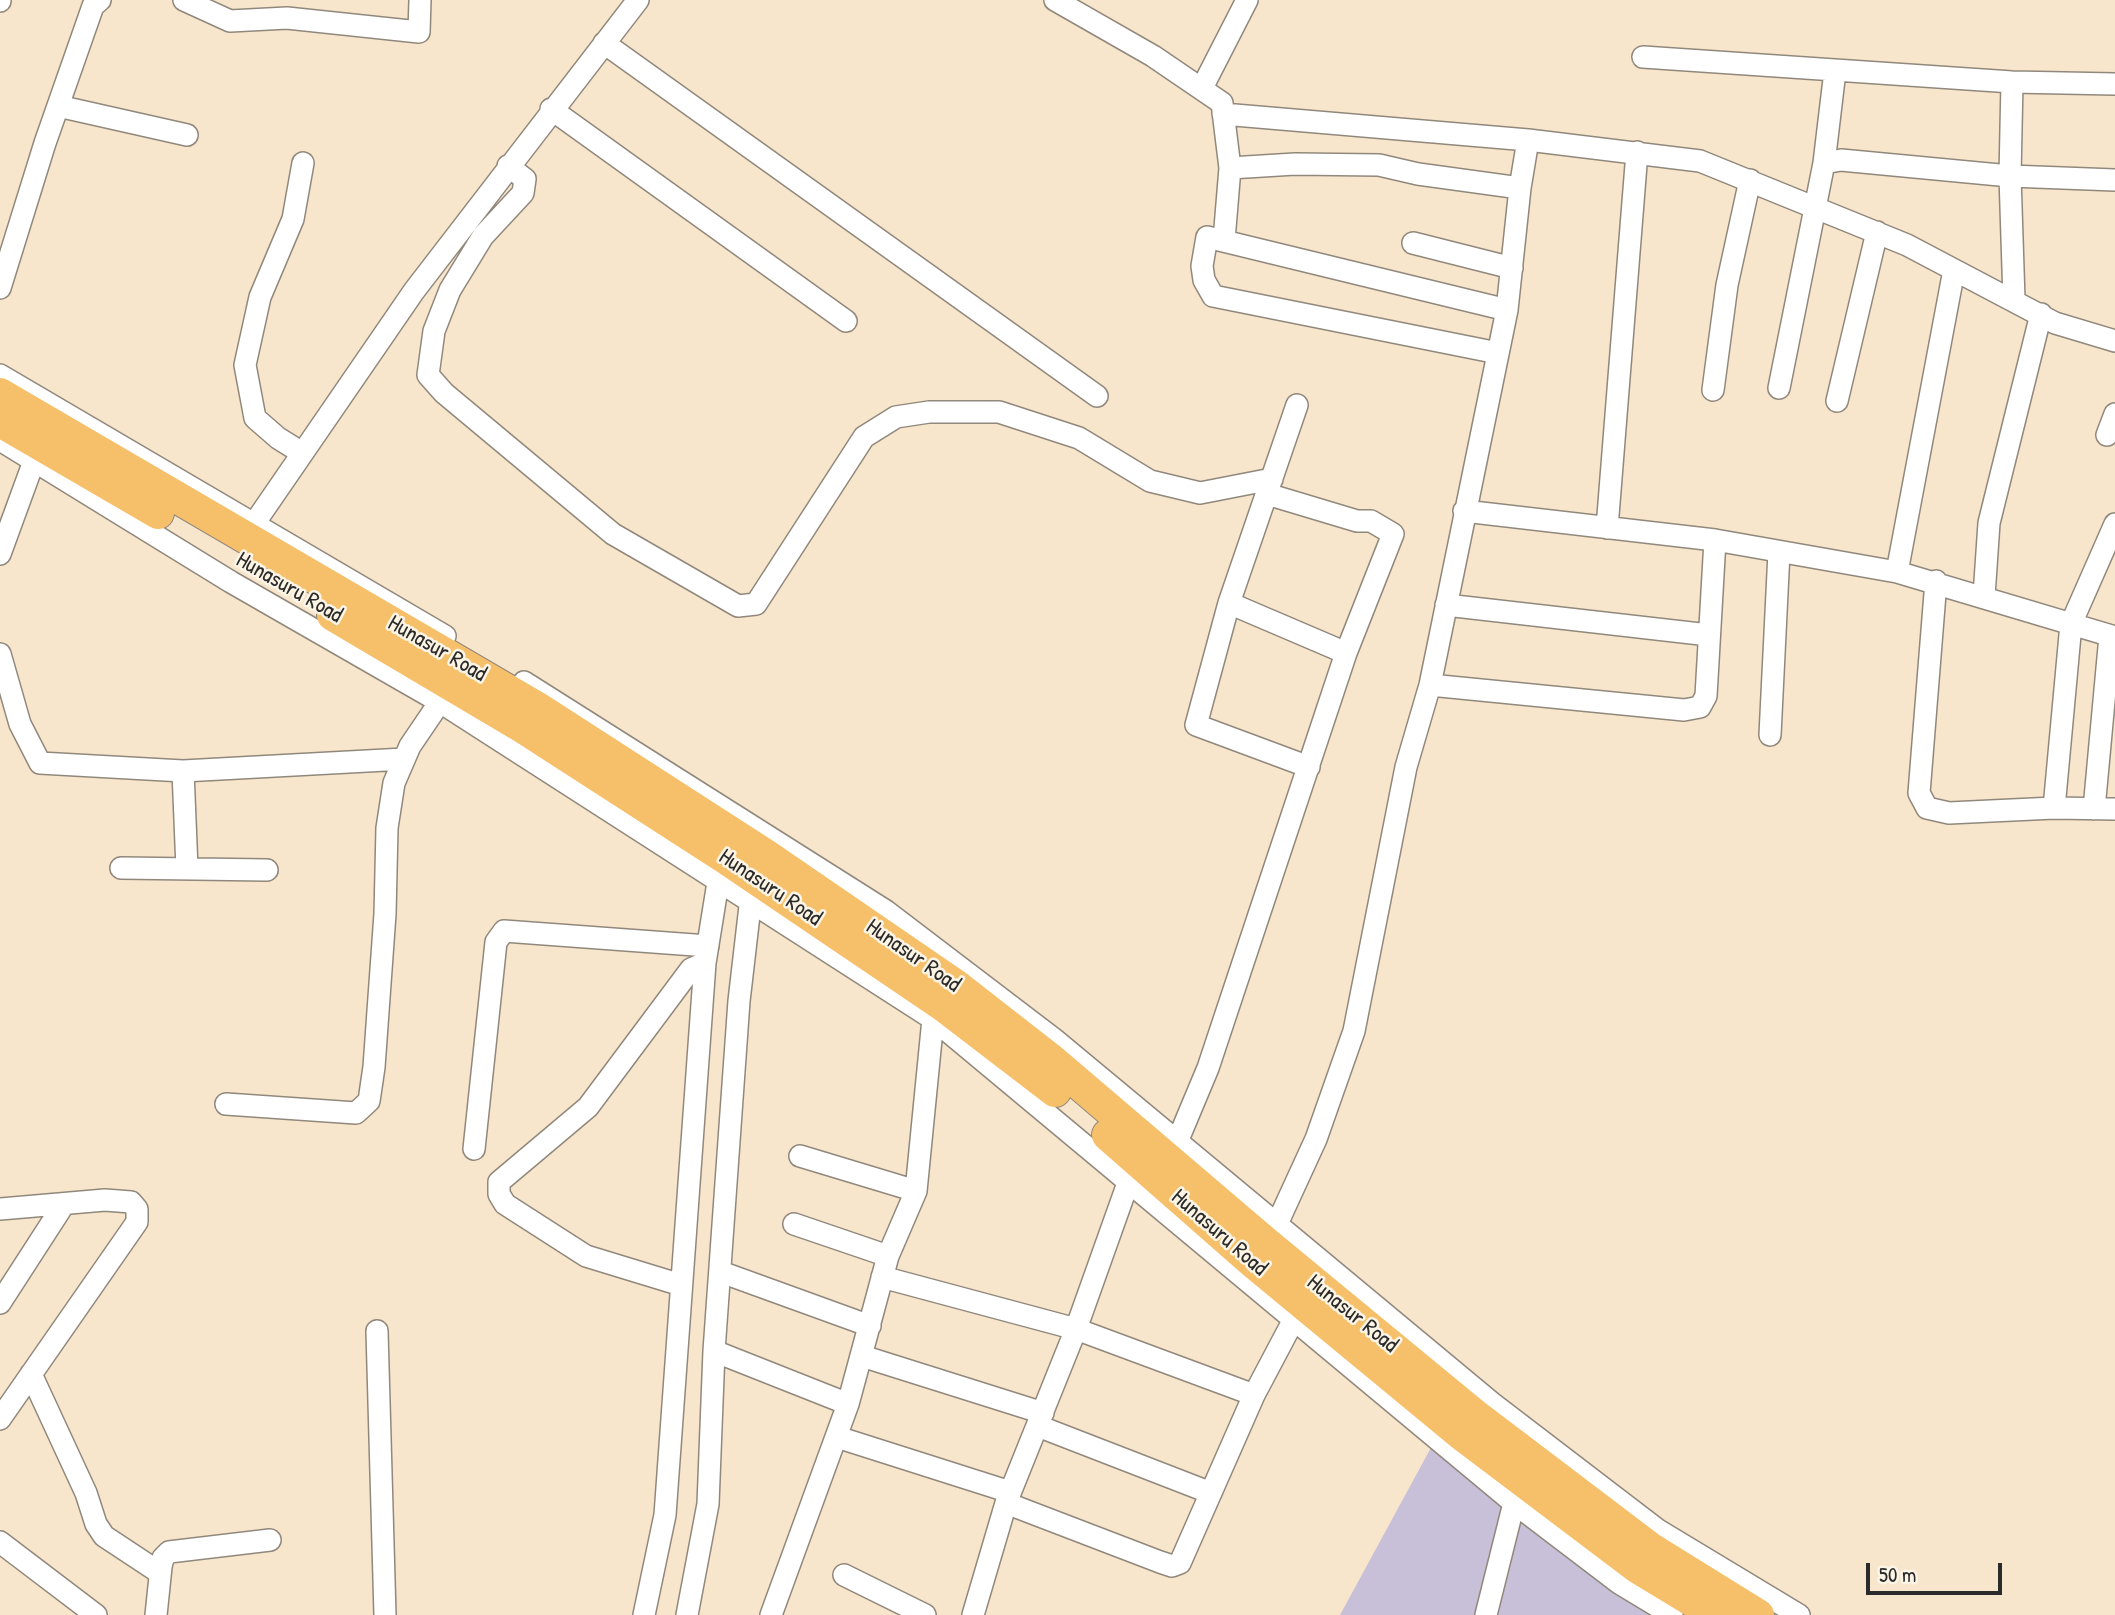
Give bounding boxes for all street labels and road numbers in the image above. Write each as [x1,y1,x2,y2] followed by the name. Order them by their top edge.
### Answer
[231,546,347,630] street label: Hunasuru Road
[383,610,491,688] street label: Hunasur Road
[713,843,827,933] street label: Hunasuru Road
[860,913,966,999] street label: Hunasur Road
[1165,1184,1273,1282] street label: Hunasuru Road
[1301,1269,1403,1359] street label: Hunasur Road

